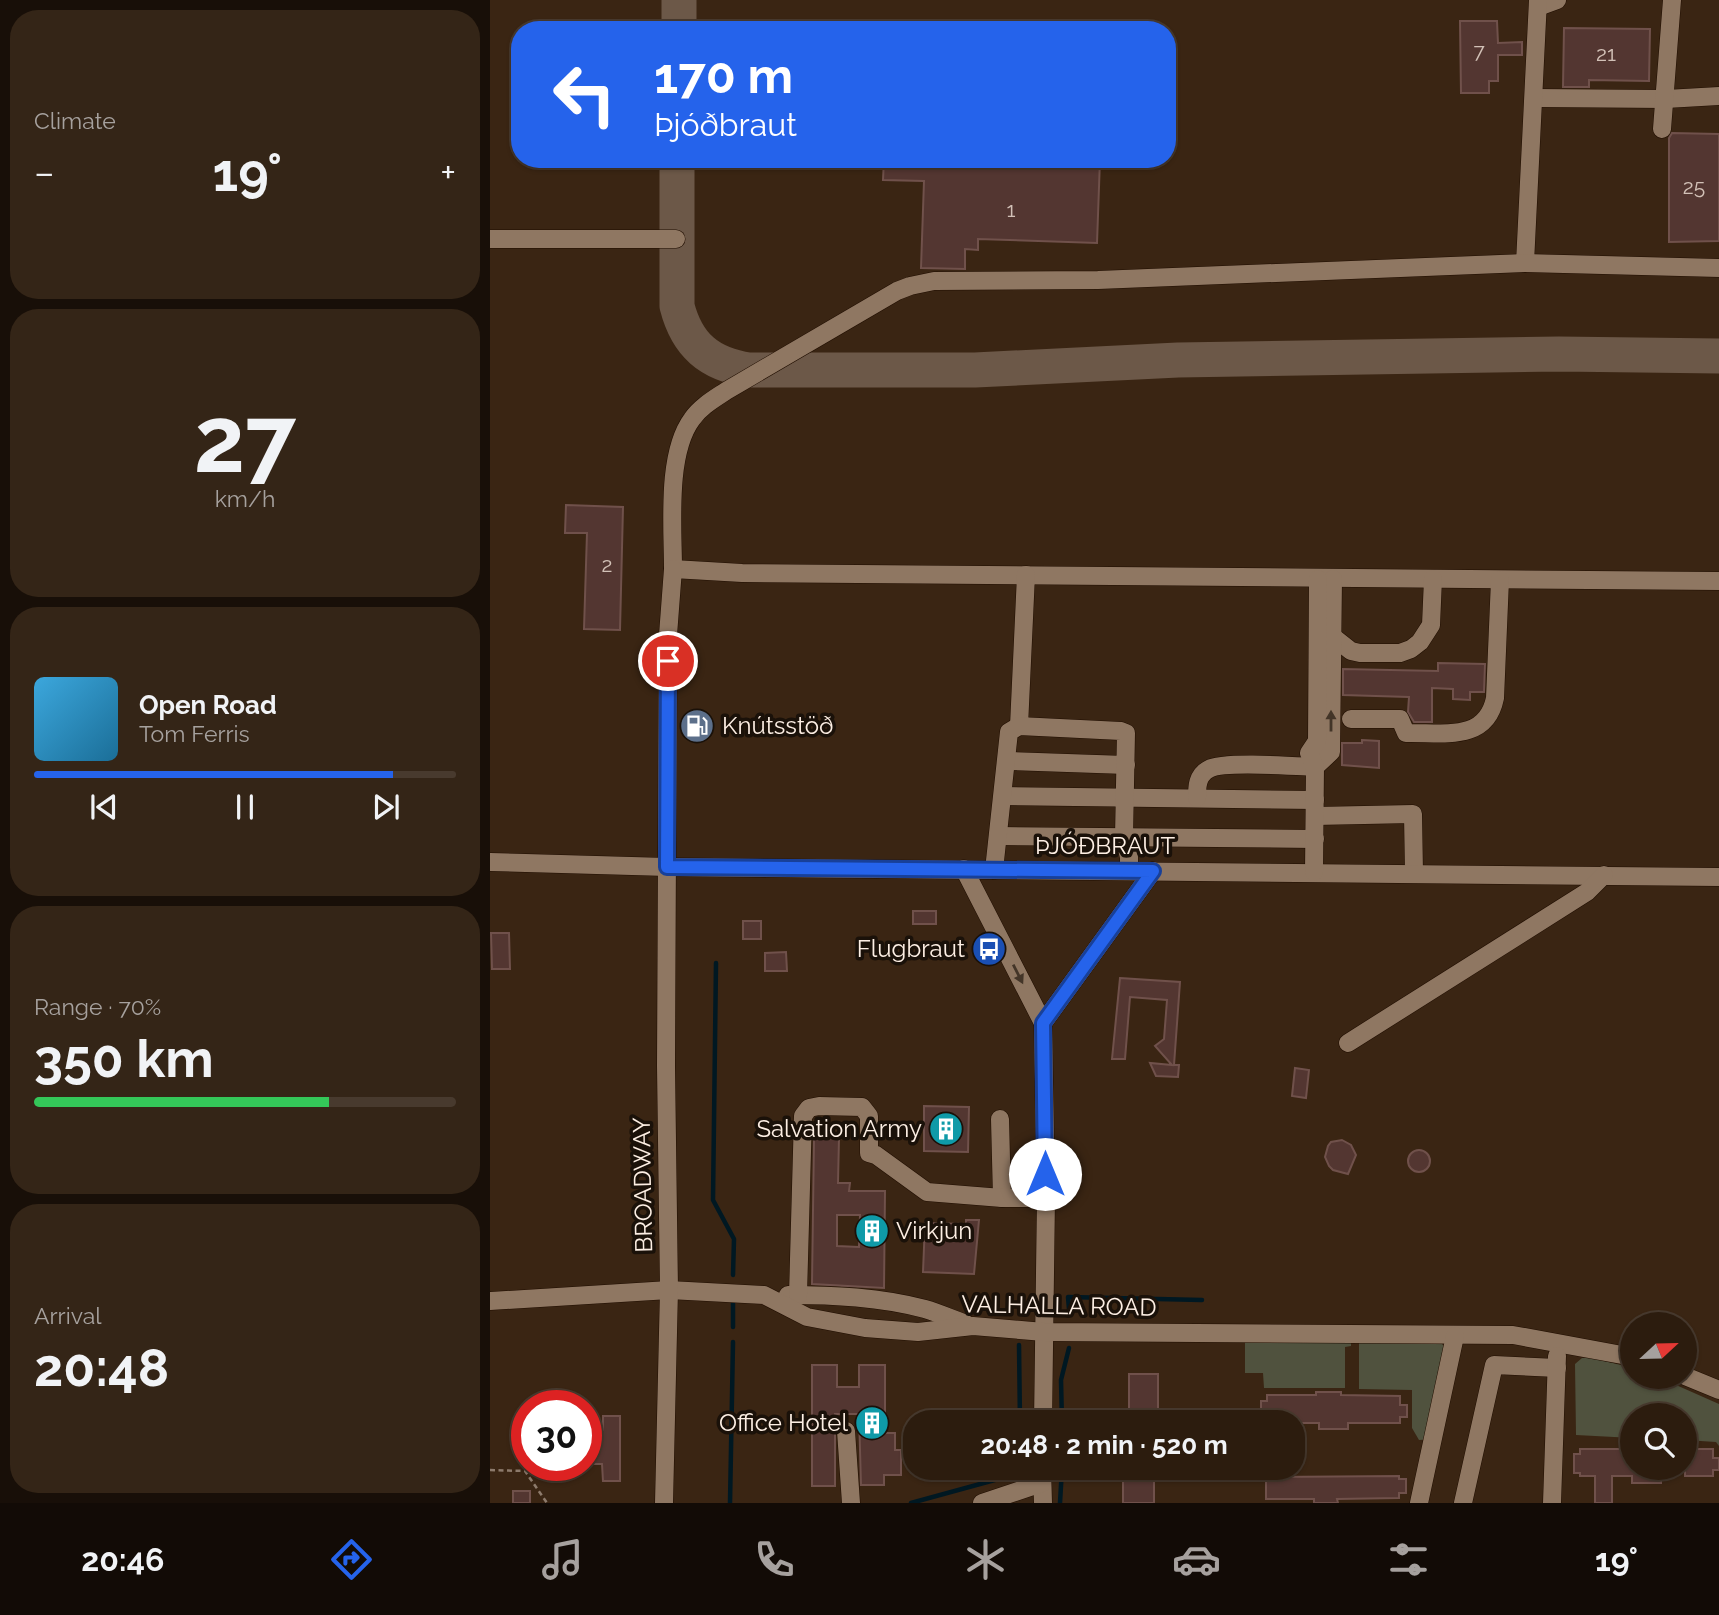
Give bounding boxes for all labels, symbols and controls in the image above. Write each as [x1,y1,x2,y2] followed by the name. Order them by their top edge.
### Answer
[1473,38,1485,63] house number: 7
[1596,41,1616,66] house number: 21
[654,47,793,104] text: 170 m
[539,49,630,140] icon: left
[654,106,797,143] text: Þjóðbraut
[34,107,116,134] text: Climate
[213,142,282,203] text: 19°
[34,150,54,195] text: −
[440,150,456,195] text: +
[1683,174,1705,199] house number: 25
[1007,197,1016,222] house number: 1
[194,386,296,493] text: 27
[215,485,275,512] text: km/h
[602,552,612,577] house number: 2
[638,631,698,691] pin
[649,642,687,680] icon: arrive
[139,690,277,720] text: Open Road
[678,707,716,745] fuel station icon: Knútsstöð
[1325,710,1337,732] one-way arrow
[722,711,833,740] place label: Knútsstöð
[139,720,250,747] text: Tom Ferris
[85,788,123,826] icon: previous
[226,788,264,826] icon: pause
[367,788,405,826] icon: next
[1035,831,1175,860] street label: ÞJÓÐBRAUT
[970,930,1008,968] bus stop icon: Flugbraut
[857,934,965,963] place label: Flugbraut
[1012,964,1023,984] one-way arrow
[34,993,161,1020] text: Range · 70%
[34,1028,214,1089] text: 350 km
[927,1110,965,1148] building icon: Salvation Army
[756,1114,922,1143] place label: Salvation Army
[627,1117,658,1253] street label: BROADWAY
[1008,1137,1082,1211] position arrow
[853,1212,891,1250] building icon: Virkjun
[896,1216,972,1245] place label: Virkjun
[961,1289,1157,1322] street label: VALHALLA ROAD
[34,1302,101,1329] text: Arrival
[1620,1312,1698,1390] north arrow
[1620,1312,1697,1480] map controls
[34,1337,169,1398] text: 20:48
[511,1390,602,1481] speed limit sign: 30
[1620,1403,1697,1480] button: search
[853,1404,891,1442] building icon: Office Hotel
[719,1408,848,1437] place label: Office Hotel
[980,1430,1228,1460] text: 20:48 · 2 min · 520 m
[327,1535,376,1584] icon: directions
[538,1535,587,1584] icon: music
[750,1535,799,1584] icon: phone
[961,1535,1010,1584] icon: climate
[1172,1535,1221,1584] icon: car
[1384,1535,1433,1584] icon: filters
[81,1541,164,1578] text: 20:46
[1595,1541,1638,1578] text: 19°

